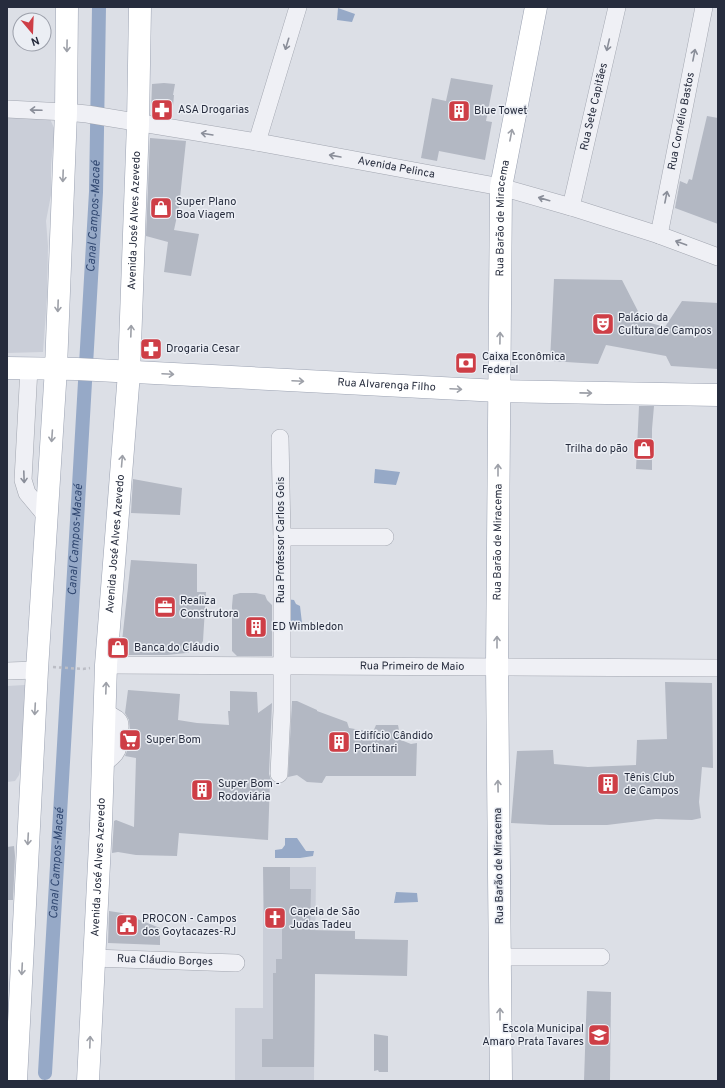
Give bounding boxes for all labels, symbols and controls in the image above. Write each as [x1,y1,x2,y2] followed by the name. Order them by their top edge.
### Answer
[12,12,52,52] north arrow
[29,33,41,48] text: N
[283,38,290,51] one-way arrow
[604,38,612,51] one-way arrow
[63,39,71,52] one-way arrow
[691,49,699,62] one-way arrow
[577,61,611,152] street label: Rua Sete Capitães
[665,71,698,171] street label: Rua Cornélio Bastos
[149,97,175,123] pharmacy icon: ASA Drogarias
[446,98,472,124] building icon: Blue Towet
[178,103,249,117] place label: ASA Drogarias
[474,104,527,118] place label: Blue Towet
[30,107,43,114] one-way arrow
[507,129,515,142] one-way arrow
[201,130,214,138] one-way arrow
[125,151,144,290] street label: Avenida José Alves Azevedo
[329,152,342,160] one-way arrow
[356,154,436,182] street label: Avenida Pelinca
[493,159,513,277] street label: Rua Barão de Miracema
[83,160,105,273] water label: Canal Campos-Macaé
[60,169,67,182] one-way arrow
[663,191,671,204] one-way arrow
[148,195,174,221] shop icon: Super Plano Boa Viagem
[176,195,236,222] place label: Super Plano Boa Viagem
[538,195,551,202] one-way arrow
[676,239,688,247] one-way arrow
[55,299,62,312] one-way arrow
[590,311,616,337] theatre icon: Palácio da Cultura de Campos
[618,311,712,338] place label: Palácio da Cultura de Campos
[127,325,135,338] one-way arrow
[496,332,503,345] one-way arrow
[138,336,164,362] pharmacy icon: Drogaria Cesar
[166,342,240,356] place label: Drogaria Cesar
[453,350,479,376] bank icon: Caixa Econômica Federal
[482,350,566,377] place label: Caixa Econômica Federal
[161,371,174,378] one-way arrow
[337,376,436,395] street label: Rua Alvarenga Filho
[291,377,304,385] one-way arrow
[449,385,462,392] one-way arrow
[579,389,592,396] one-way arrow
[48,429,55,442] one-way arrow
[631,436,657,462] shop icon: Trilha do pão
[565,442,628,456] place label: Trilha do pão
[119,455,126,468] one-way arrow
[494,464,502,477] one-way arrow
[20,470,27,483] one-way arrow
[103,474,128,614] street label: Avenida José Alves Azevedo
[274,477,288,603] street label: Rua Professor Carlos Gois
[65,483,87,596] water label: Canal Campos-Macaé
[491,483,506,601] street label: Rua Barão de Miracema
[152,594,178,620] office icon: Realiza Construtora
[180,594,239,621] place label: Realiza Construtora
[243,614,269,640] building icon: ED Wimbledon
[272,620,343,634] place label: ED Wimbledon
[105,635,131,661] shop icon: Banca do Cláudio
[493,636,501,649] one-way arrow
[134,641,219,655] place label: Banca do Cláudio
[360,659,464,674] street label: Rua Primeiro de Maio
[102,682,109,695] one-way arrow
[32,702,39,715] one-way arrow
[117,727,143,753] supermarket icon: Super Bom
[326,729,352,755] building icon: Edifício Cândido Portinari
[354,729,433,756] place label: Edifício Cândido Portinari
[146,733,201,747] place label: Super Bom
[595,771,621,797] building icon: Tênis Club de Campos
[624,771,679,798] place label: Tênis Club de Campos
[189,777,215,803] building icon: Super Bom - Rodoviária
[218,777,280,804] place label: Super Bom - Rodoviária
[494,780,502,793] one-way arrow
[88,798,109,937] street label: Avenida José Alves Azevedo
[46,806,68,920] water label: Canal Campos-Macaé
[491,807,507,924] street label: Rua Barão de Miracema
[25,832,32,845] one-way arrow
[262,905,288,931] church icon: Capela de São Judas Tadeu
[290,905,360,932] place label: Capela de São Judas Tadeu
[114,912,140,938] public building icon: PROCON - Campos dos Goytacazes-RJ
[142,912,237,939] place label: PROCON - Campos dos Goytacazes-RJ
[117,952,213,969] street label: Rua Cláudio Borges
[18,962,25,975] one-way arrow
[496,1008,504,1021] one-way arrow
[482,1022,584,1049] place label: Escola Municipal Amaro Prata Tavares
[586,1022,612,1048] school or university icon: Escola Municipal Amaro Prata Tavares
[86,1036,93,1049] one-way arrow

